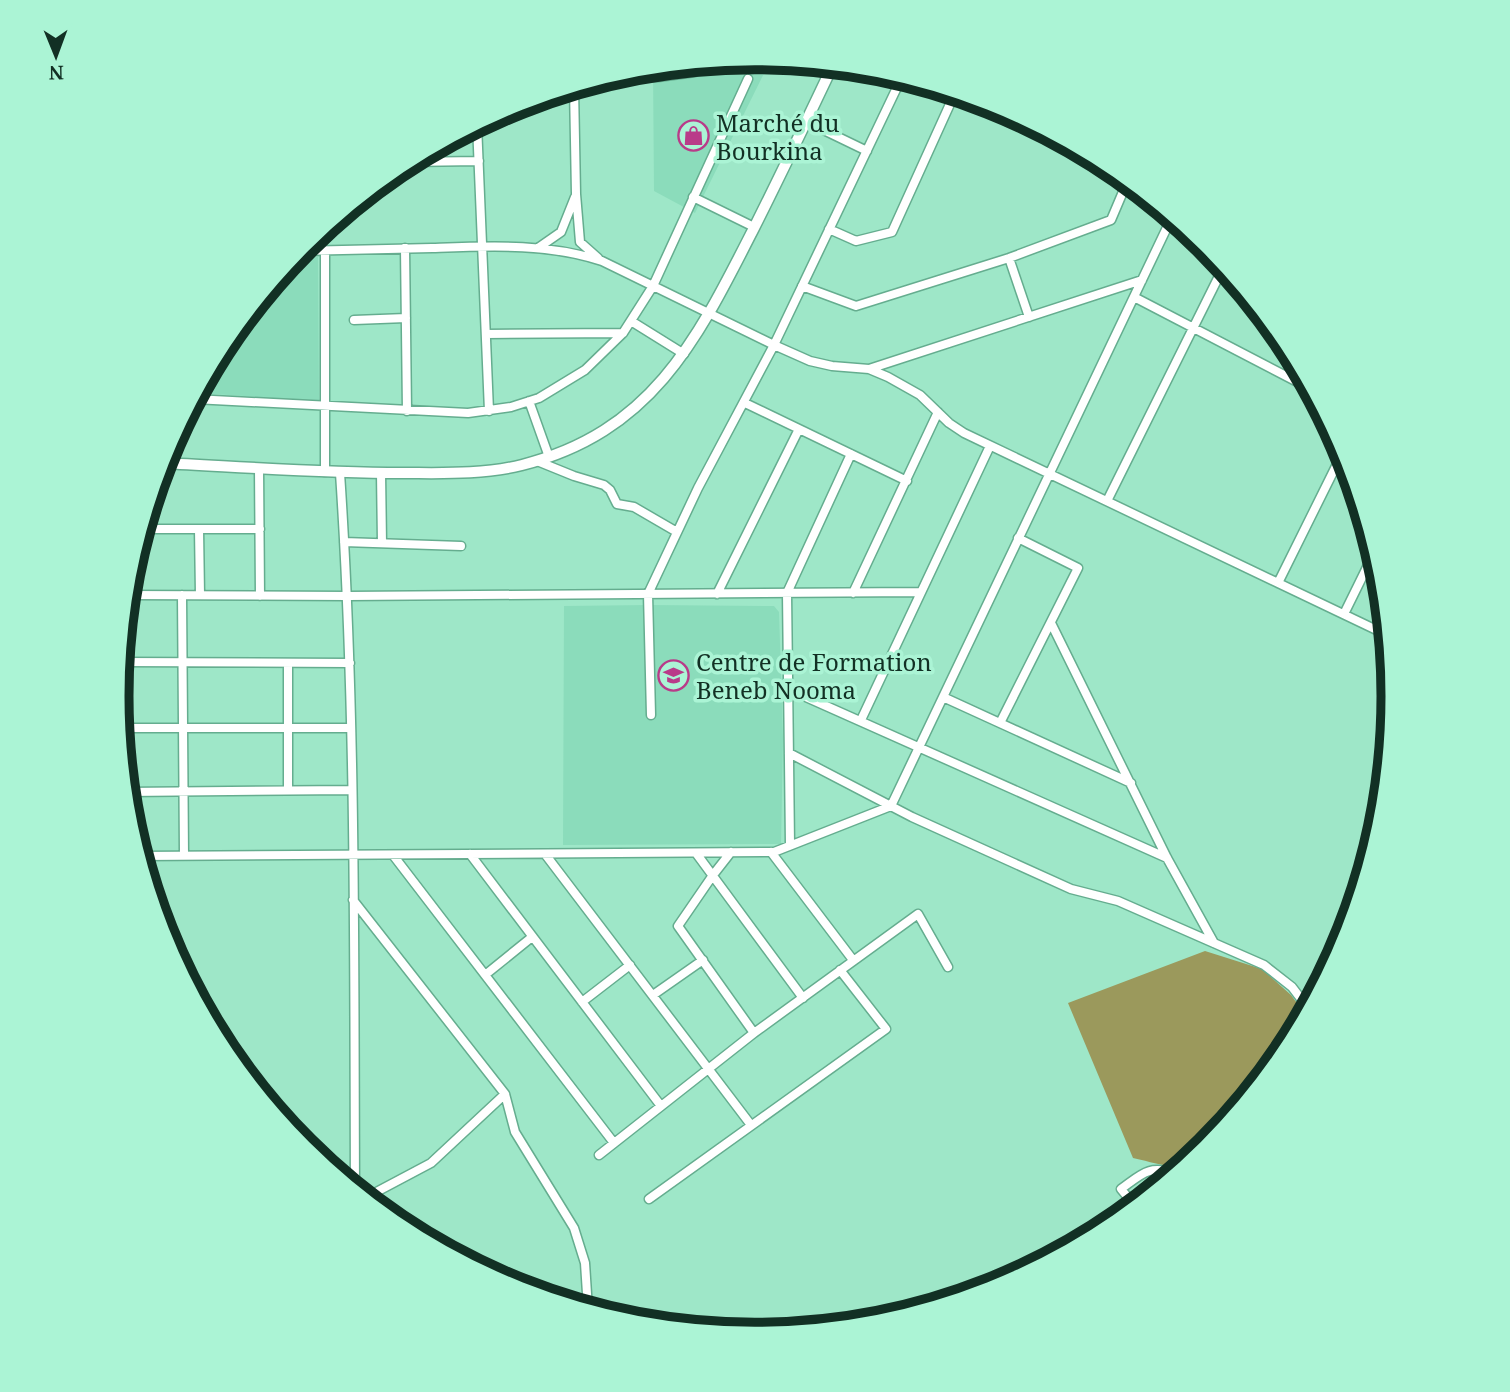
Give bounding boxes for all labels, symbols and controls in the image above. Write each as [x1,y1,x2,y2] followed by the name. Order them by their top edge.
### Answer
[21,21,91,91] north arrow
[49,60,64,86] text: N
[716,106,839,167] place label: Marché du Bourkina
[676,119,710,153] shop icon: Marché du Bourkina
[696,645,932,706] place label: Centre de Formation Beneb Nooma
[656,658,690,692] school or university icon: Centre de Formation Beneb Nooma

